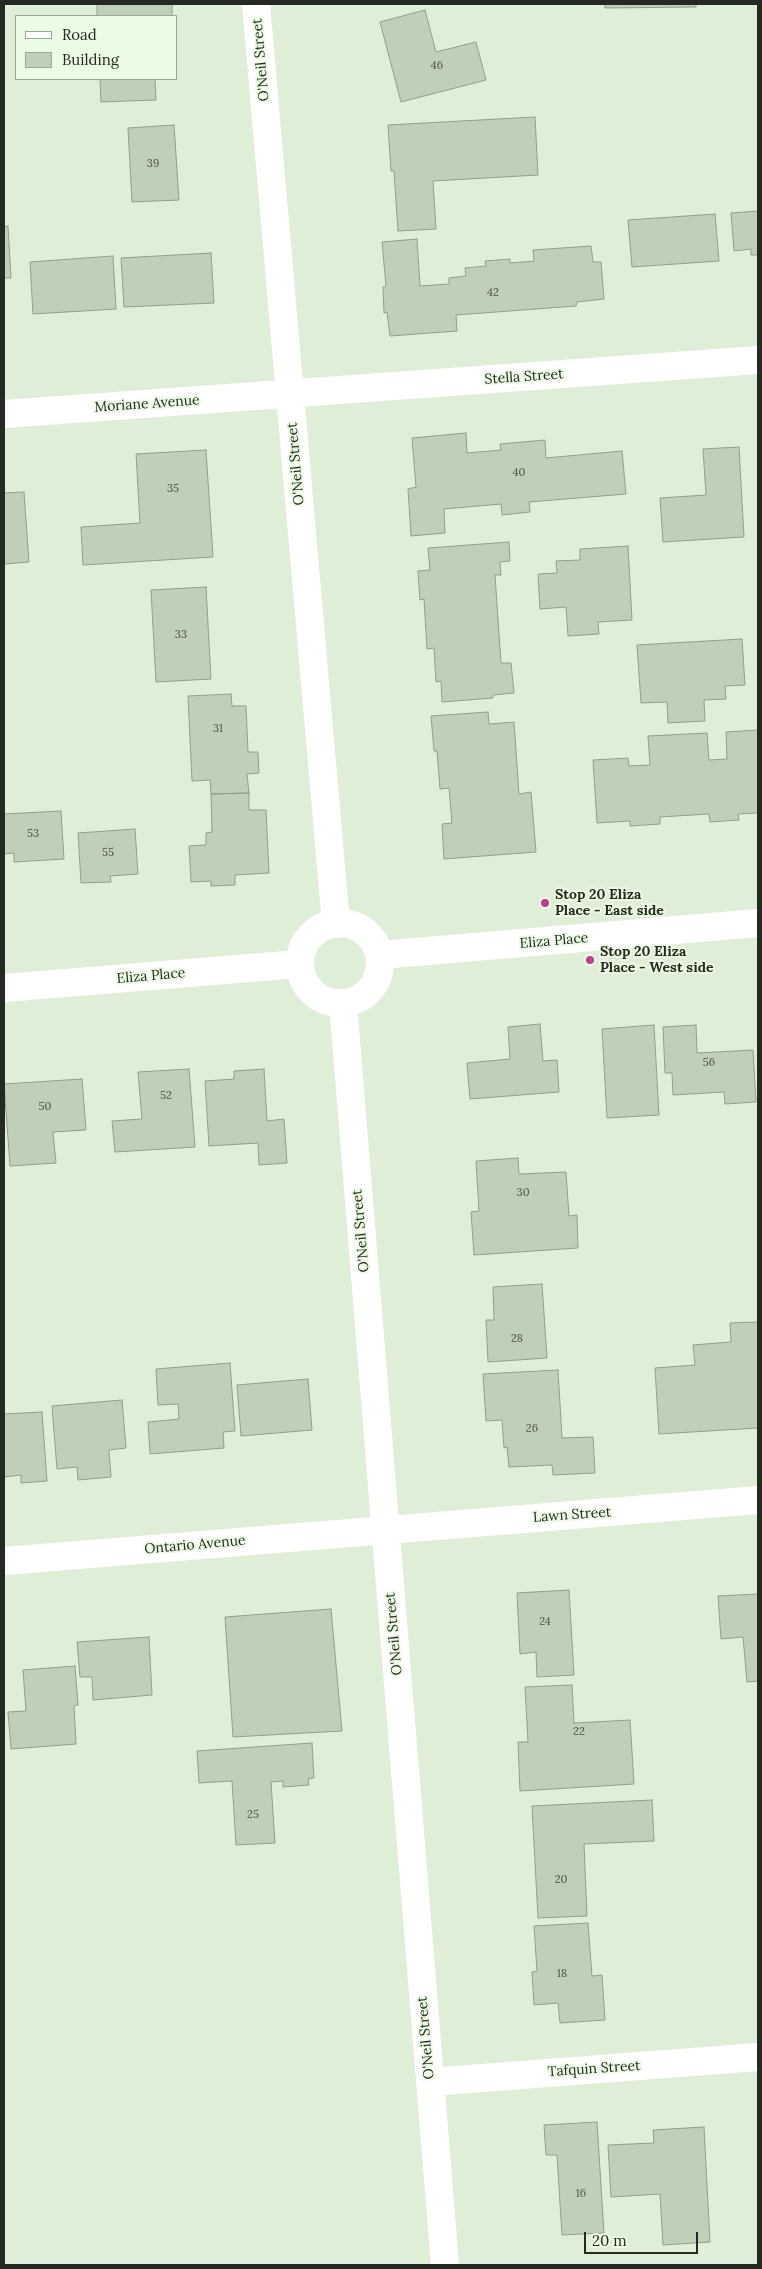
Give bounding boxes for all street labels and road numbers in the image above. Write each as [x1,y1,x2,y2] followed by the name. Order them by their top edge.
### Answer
[249,18,273,102] street label: O'Neil Street
[484,366,564,388] street label: Stella Street
[94,392,200,416] street label: Moriane Avenue
[284,422,308,506] street label: O'Neil Street
[519,930,589,952] street label: Eliza Place
[116,965,186,987] street label: Eliza Place
[349,1189,373,1273] street label: O'Neil Street
[532,1504,612,1526] street label: Lawn Street
[144,1532,246,1558] street label: Ontario Avenue
[382,1592,406,1676] street label: O'Neil Street
[414,1996,438,2080] street label: O'Neil Street
[547,2057,641,2081] street label: Tafquin Street

